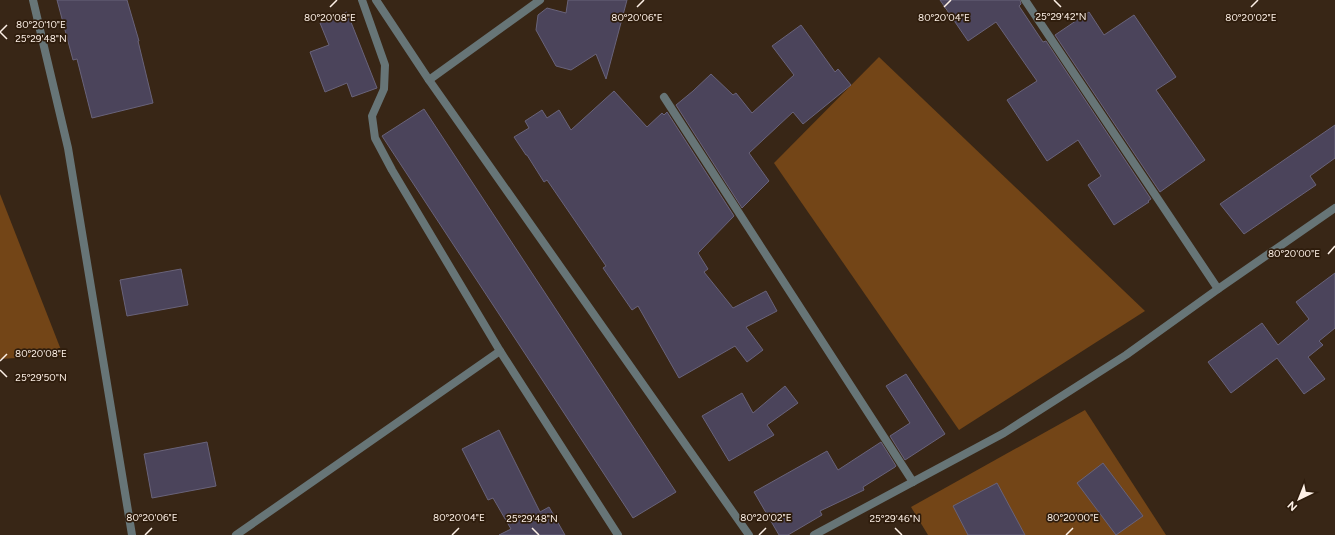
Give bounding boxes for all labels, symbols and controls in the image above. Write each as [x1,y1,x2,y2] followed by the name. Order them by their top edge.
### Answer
[1035,10,1087,23] text: 25°29'42"N
[304,11,356,24] text: 80°20'08"E
[611,11,663,24] text: 80°20'06"E
[918,11,970,24] text: 80°20'04"E
[1225,11,1277,24] text: 80°20'02"E
[16,18,66,31] text: 80°20'10"E
[15,32,67,45] text: 25°29'48"N
[1268,247,1320,260] text: 80°20'00"E
[15,347,67,360] text: 80°20'08"E
[15,371,67,384] text: 25°29'50"N
[1279,479,1319,519] north arrow
[1285,498,1300,514] text: N
[126,511,178,524] text: 80°20'06"E
[433,511,485,524] text: 80°20'04"E
[740,511,792,524] text: 80°20'02"E
[1047,511,1099,524] text: 80°20'00"E
[506,512,558,525] text: 25°29'48"N
[869,512,921,525] text: 25°29'46"N

